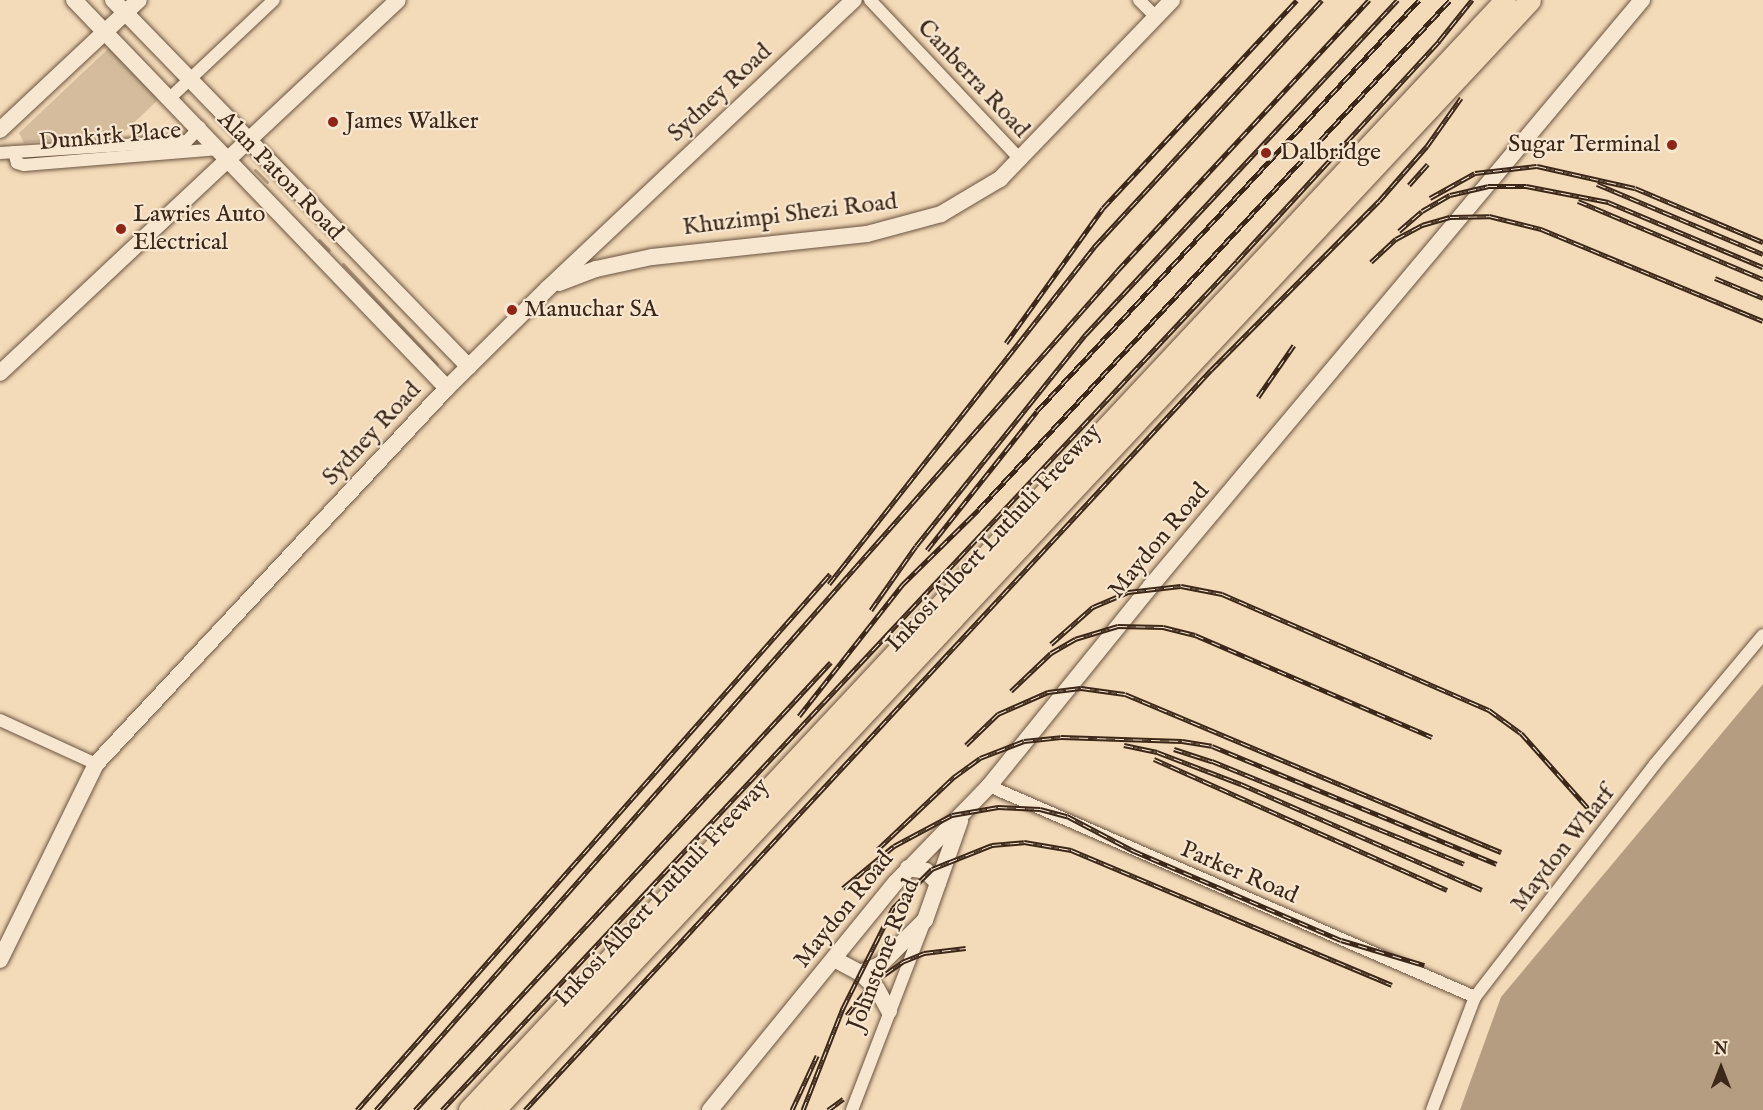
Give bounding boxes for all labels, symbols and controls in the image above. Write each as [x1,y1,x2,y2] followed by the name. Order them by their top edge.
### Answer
[911,14,1035,144] street label: Canberra Road
[662,38,778,148] street label: Sydney Road
[211,105,349,247] street label: Alan Paton Road
[345,108,479,136] place label: James Walker
[326,115,340,129] marker: James Walker
[38,116,182,158] street label: Dunkirk Place
[1508,131,1660,159] place label: Sugar Terminal
[1665,138,1679,152] marker: Sugar Terminal
[1280,139,1381,167] place label: Dalbridge
[1257,144,1275,162] marker: Dalbridge
[681,188,899,242] street label: Khuzimpi Shezi Road
[133,201,265,257] place label: Lawries Auto Electrical
[114,222,128,236] marker: Lawries Auto Electrical
[524,296,658,324] place label: Manuchar SA
[505,303,519,317] marker: Manuchar SA
[317,376,427,492] street label: Sydney Road
[880,418,1108,658] street label: Inkosi Albert Luthuli Freeway
[1102,477,1216,605] street label: Maydon Road
[548,773,776,1013] street label: Inkosi Albert Luthuli Freeway
[1505,780,1621,918] street label: Maydon Wharf
[1176,835,1302,911] street label: Parker Road
[788,846,900,974] street label: Maydon Road
[842,875,926,1035] street label: Johnstone Road
[1691,1038,1751,1098] north arrow
[1714,1040,1728,1060] text: N

